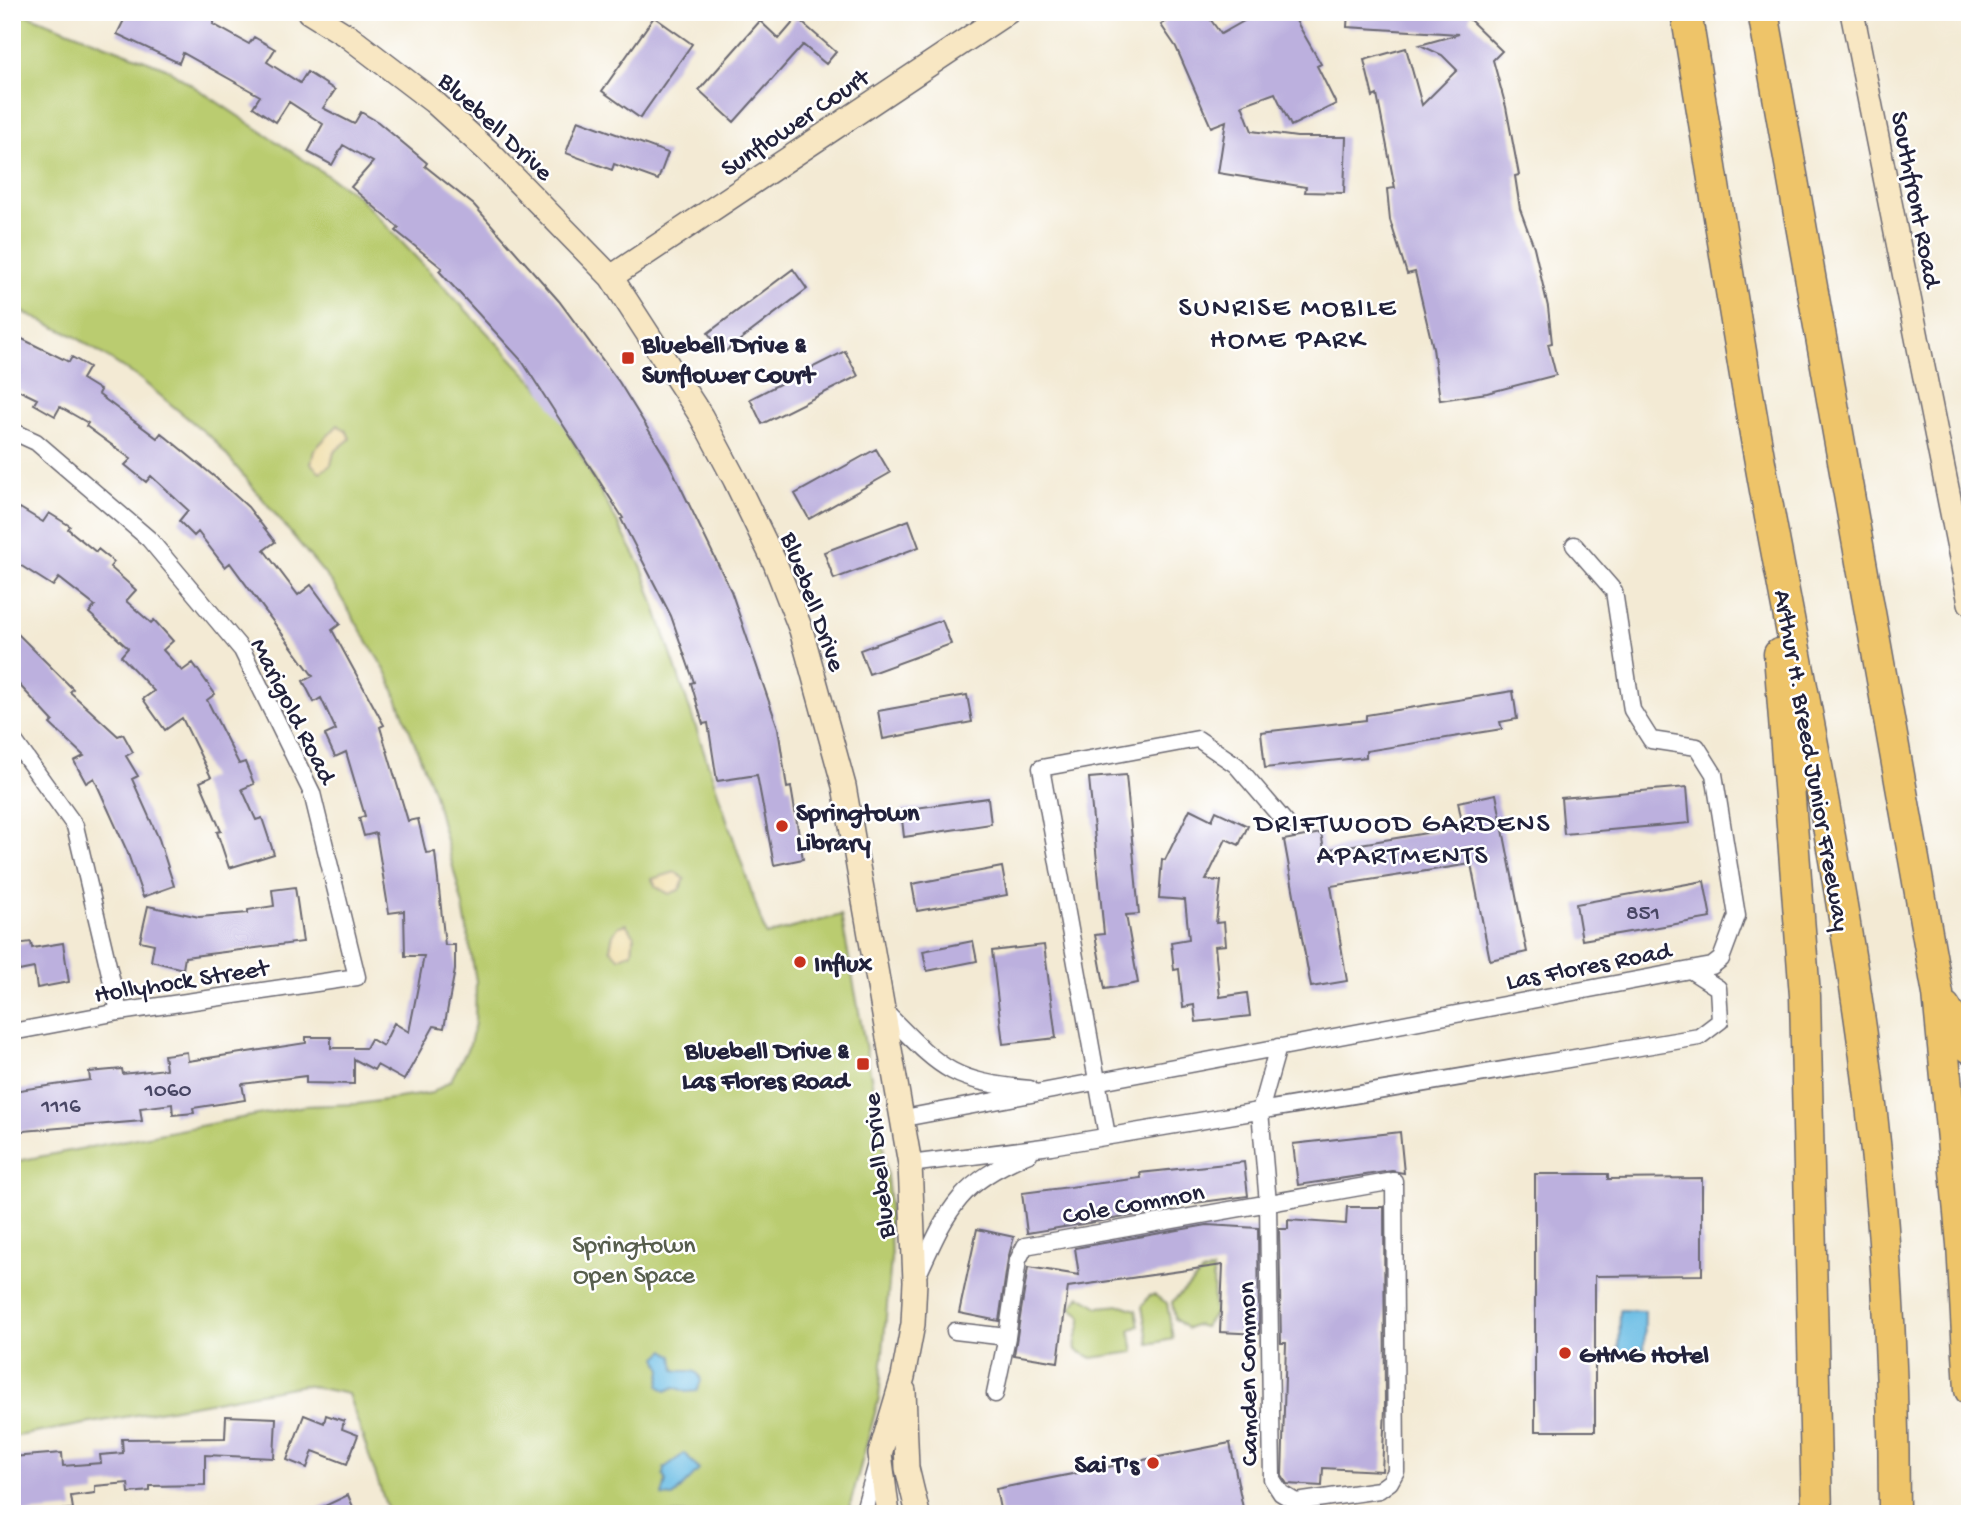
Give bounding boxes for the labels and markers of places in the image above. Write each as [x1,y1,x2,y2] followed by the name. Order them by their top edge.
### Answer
[641,332,817,393] place label: Bluebell Drive & Sunflower Court
[620,350,636,366] marker: Bluebell Drive & Sunflower Court
[796,800,920,861] place label: Springtown Library
[774,818,790,834] marker: Springtown Library
[814,951,872,982] place label: Influx
[792,954,808,970] marker: Influx
[682,1038,852,1099] place label: Bluebell Drive & Las Flores Road
[855,1056,871,1072] marker: Bluebell Drive & Las Flores Road
[1579,1342,1709,1373] place label: GHMG Hotel
[1557,1345,1573,1361] marker: GHMG Hotel
[1075,1452,1140,1483] place label: Sai T's
[1145,1455,1161,1471] marker: Sai T's

